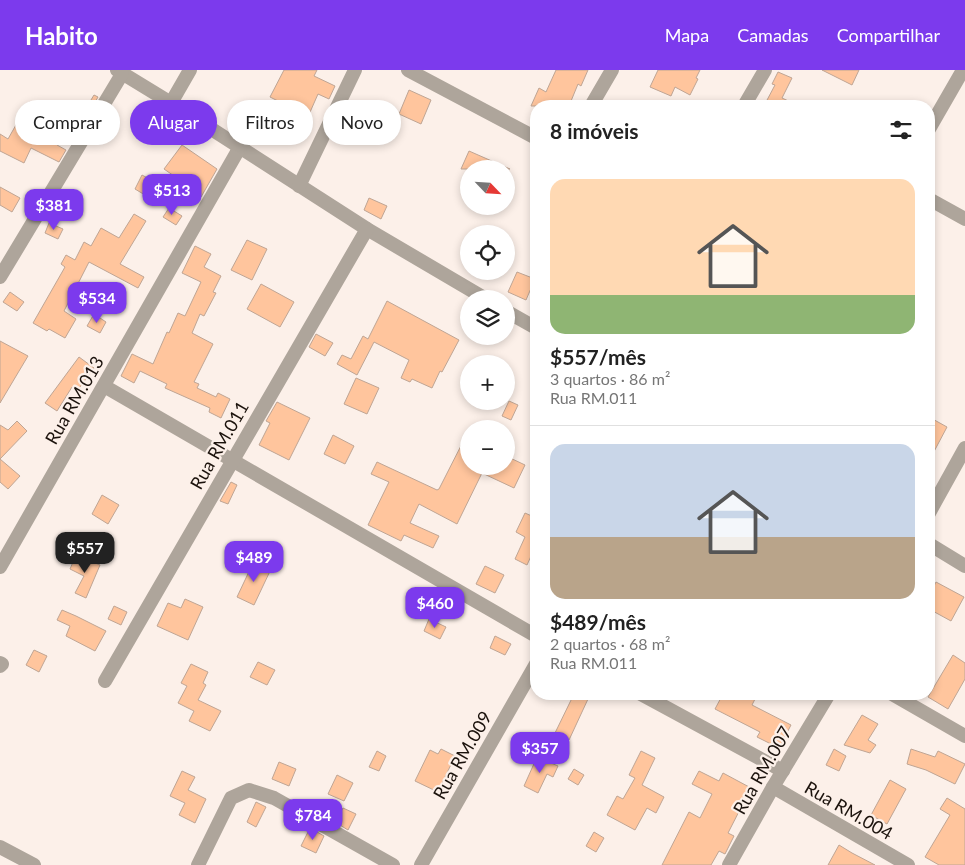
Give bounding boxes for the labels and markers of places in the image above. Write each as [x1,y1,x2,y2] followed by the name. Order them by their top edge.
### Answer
[142,174,202,216] pin: $513
[24,189,84,231] pin: $381
[67,282,127,324] pin: $534
[55,532,115,574] pin: $557
[224,540,284,583] pin: $489
[405,586,465,629] pin: $460
[510,732,570,774] pin: $357
[283,798,343,841] pin: $784

